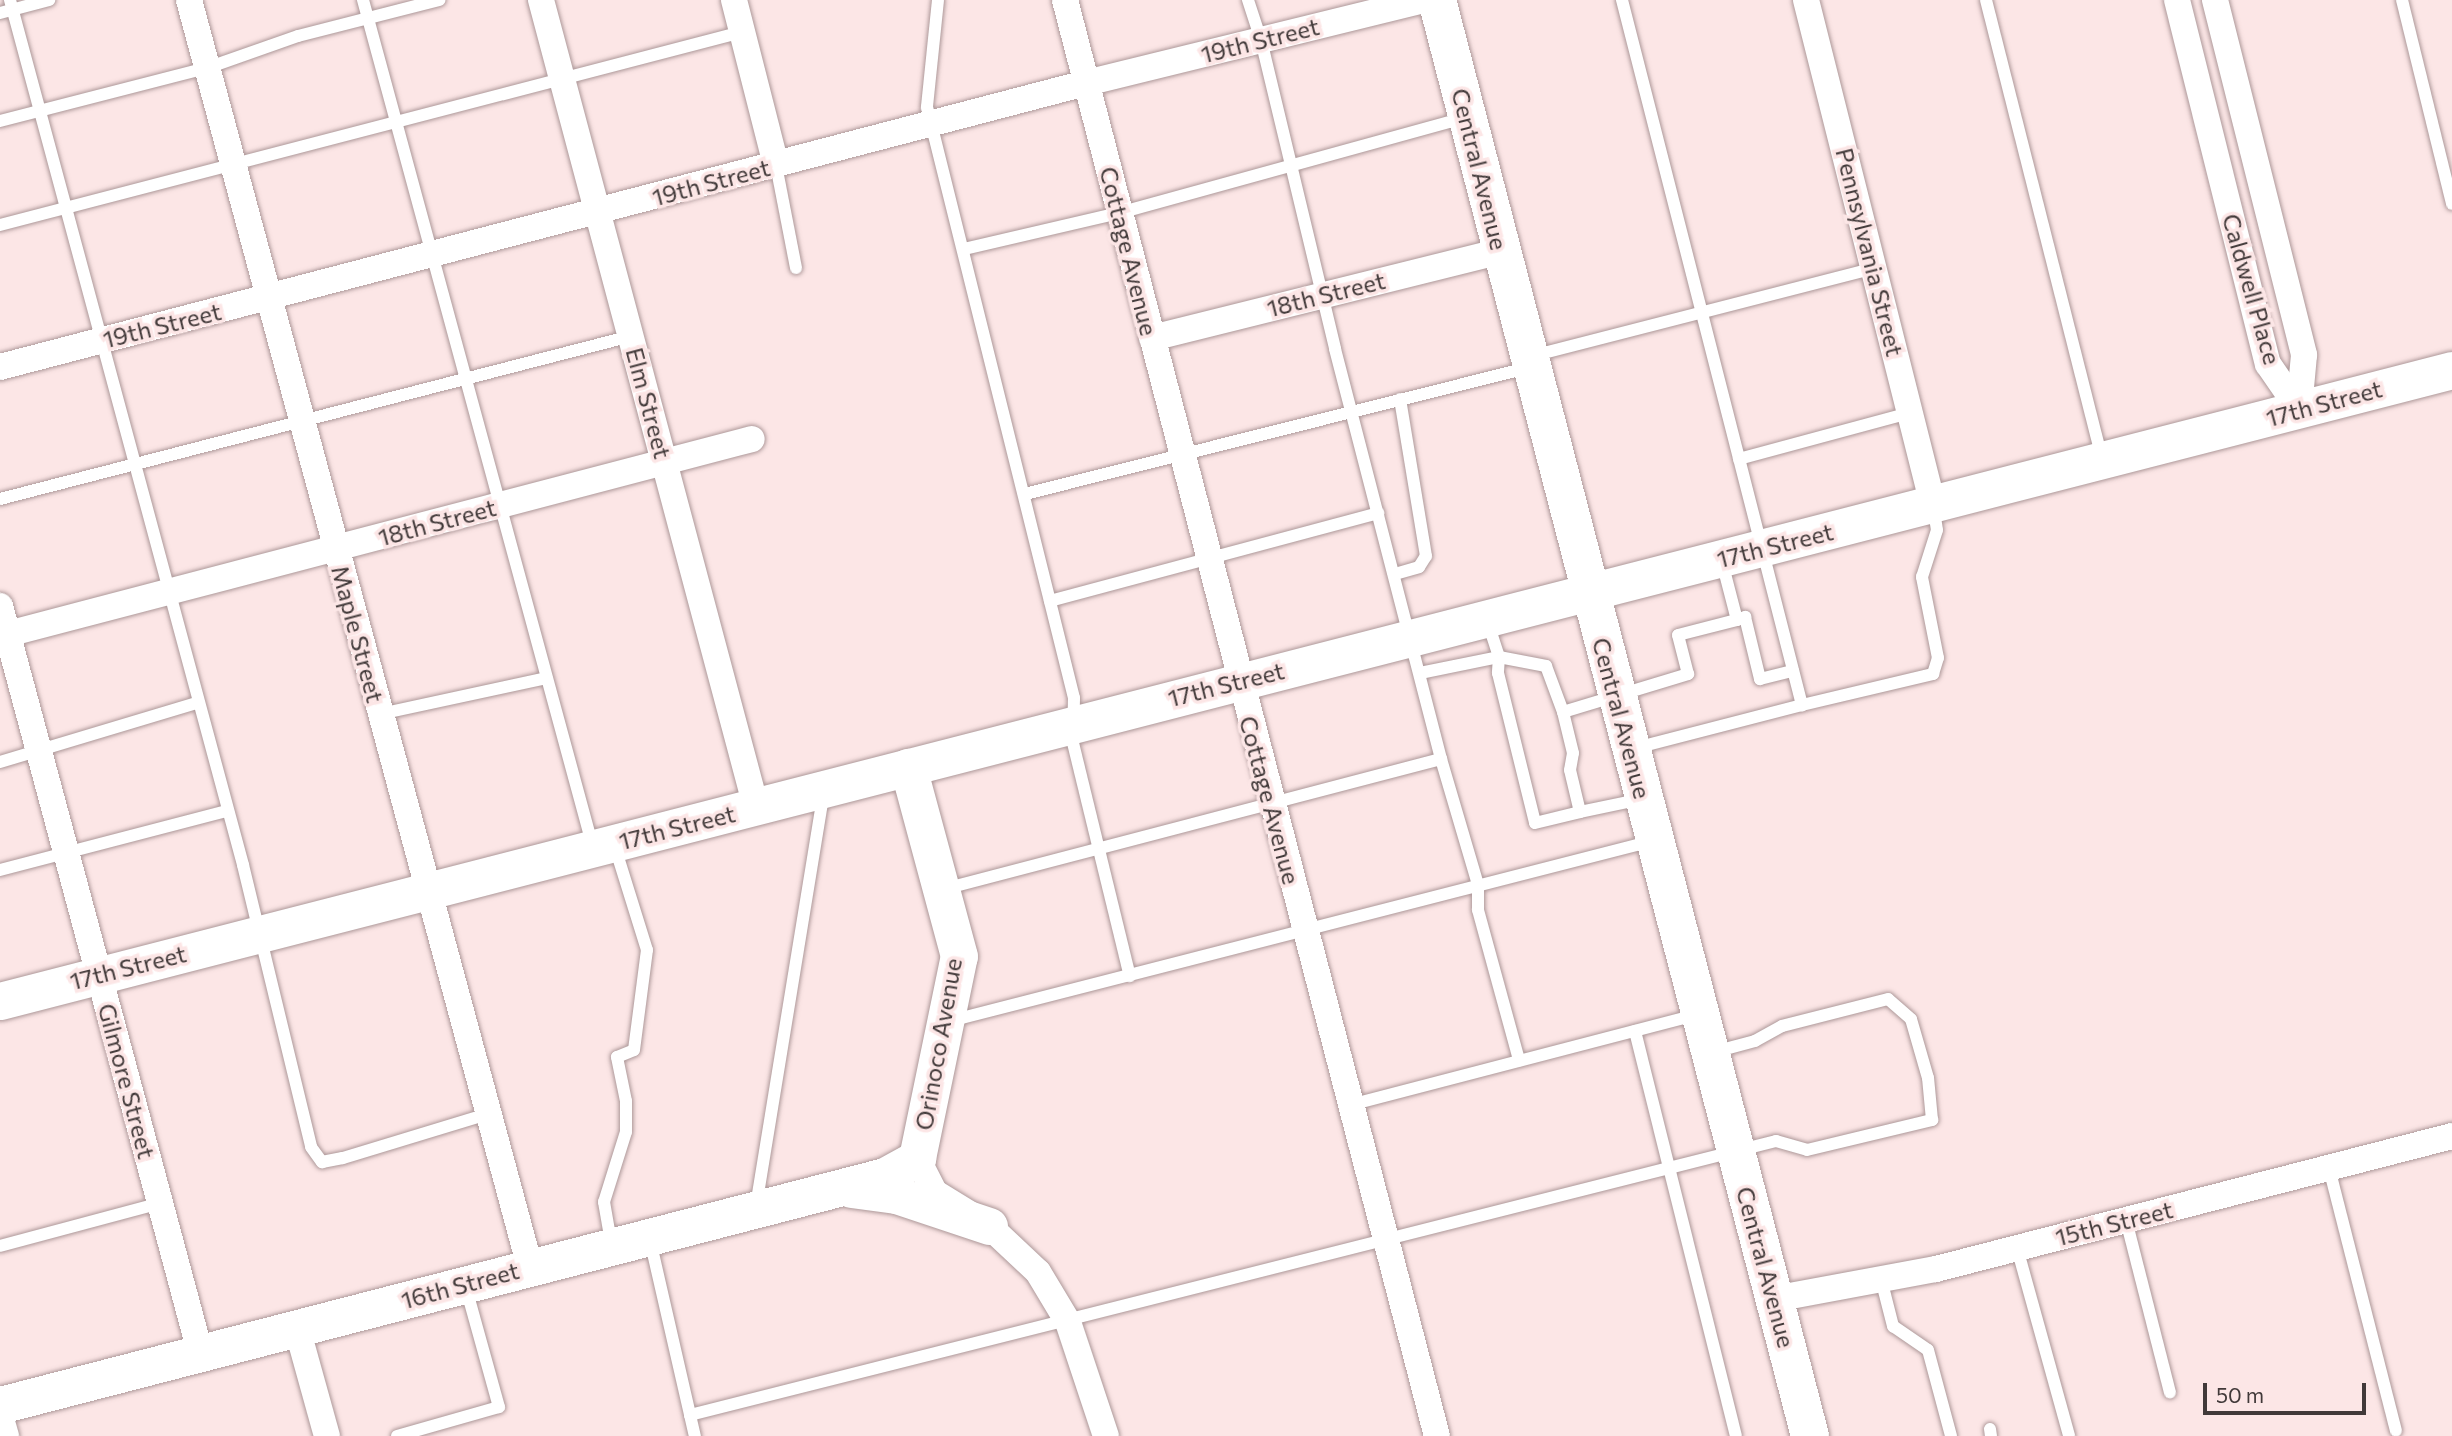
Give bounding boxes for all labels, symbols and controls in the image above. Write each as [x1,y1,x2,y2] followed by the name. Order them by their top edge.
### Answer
[1198,11,1322,69] street label: 19th Street
[1446,85,1514,253] street label: Central Avenue
[1830,145,1910,359] street label: Pennsylvania Street
[649,152,773,212] street label: 19th Street
[1094,164,1164,338] street label: Cottage Avenue
[2217,210,2287,368] street label: Caldwell Place
[1264,265,1388,323] street label: 18th Street
[100,296,224,354] street label: 19th Street
[620,344,678,462] street label: Elm Street
[2263,374,2385,432] street label: 17th Street
[375,492,499,552] street label: 18th Street
[1714,517,1836,573] street label: 17th Street
[326,562,390,706] street label: Maple Street
[1587,634,1657,802] street label: Central Avenue
[1165,656,1287,712] street label: 17th Street
[1234,713,1306,887] street label: Cottage Avenue
[616,799,738,855] street label: 17th Street
[67,939,189,995] street label: 17th Street
[909,956,967,1132] street label: Orinoco Avenue
[92,1000,162,1162] street label: Gilmore Street
[1731,1183,1801,1351] street label: Central Avenue
[2052,1195,2176,1251] street label: 15th Street
[398,1255,522,1315] street label: 16th Street
[2207,1370,2370,1414] scale bar
[2216,1382,2264,1407] text: 50 m

